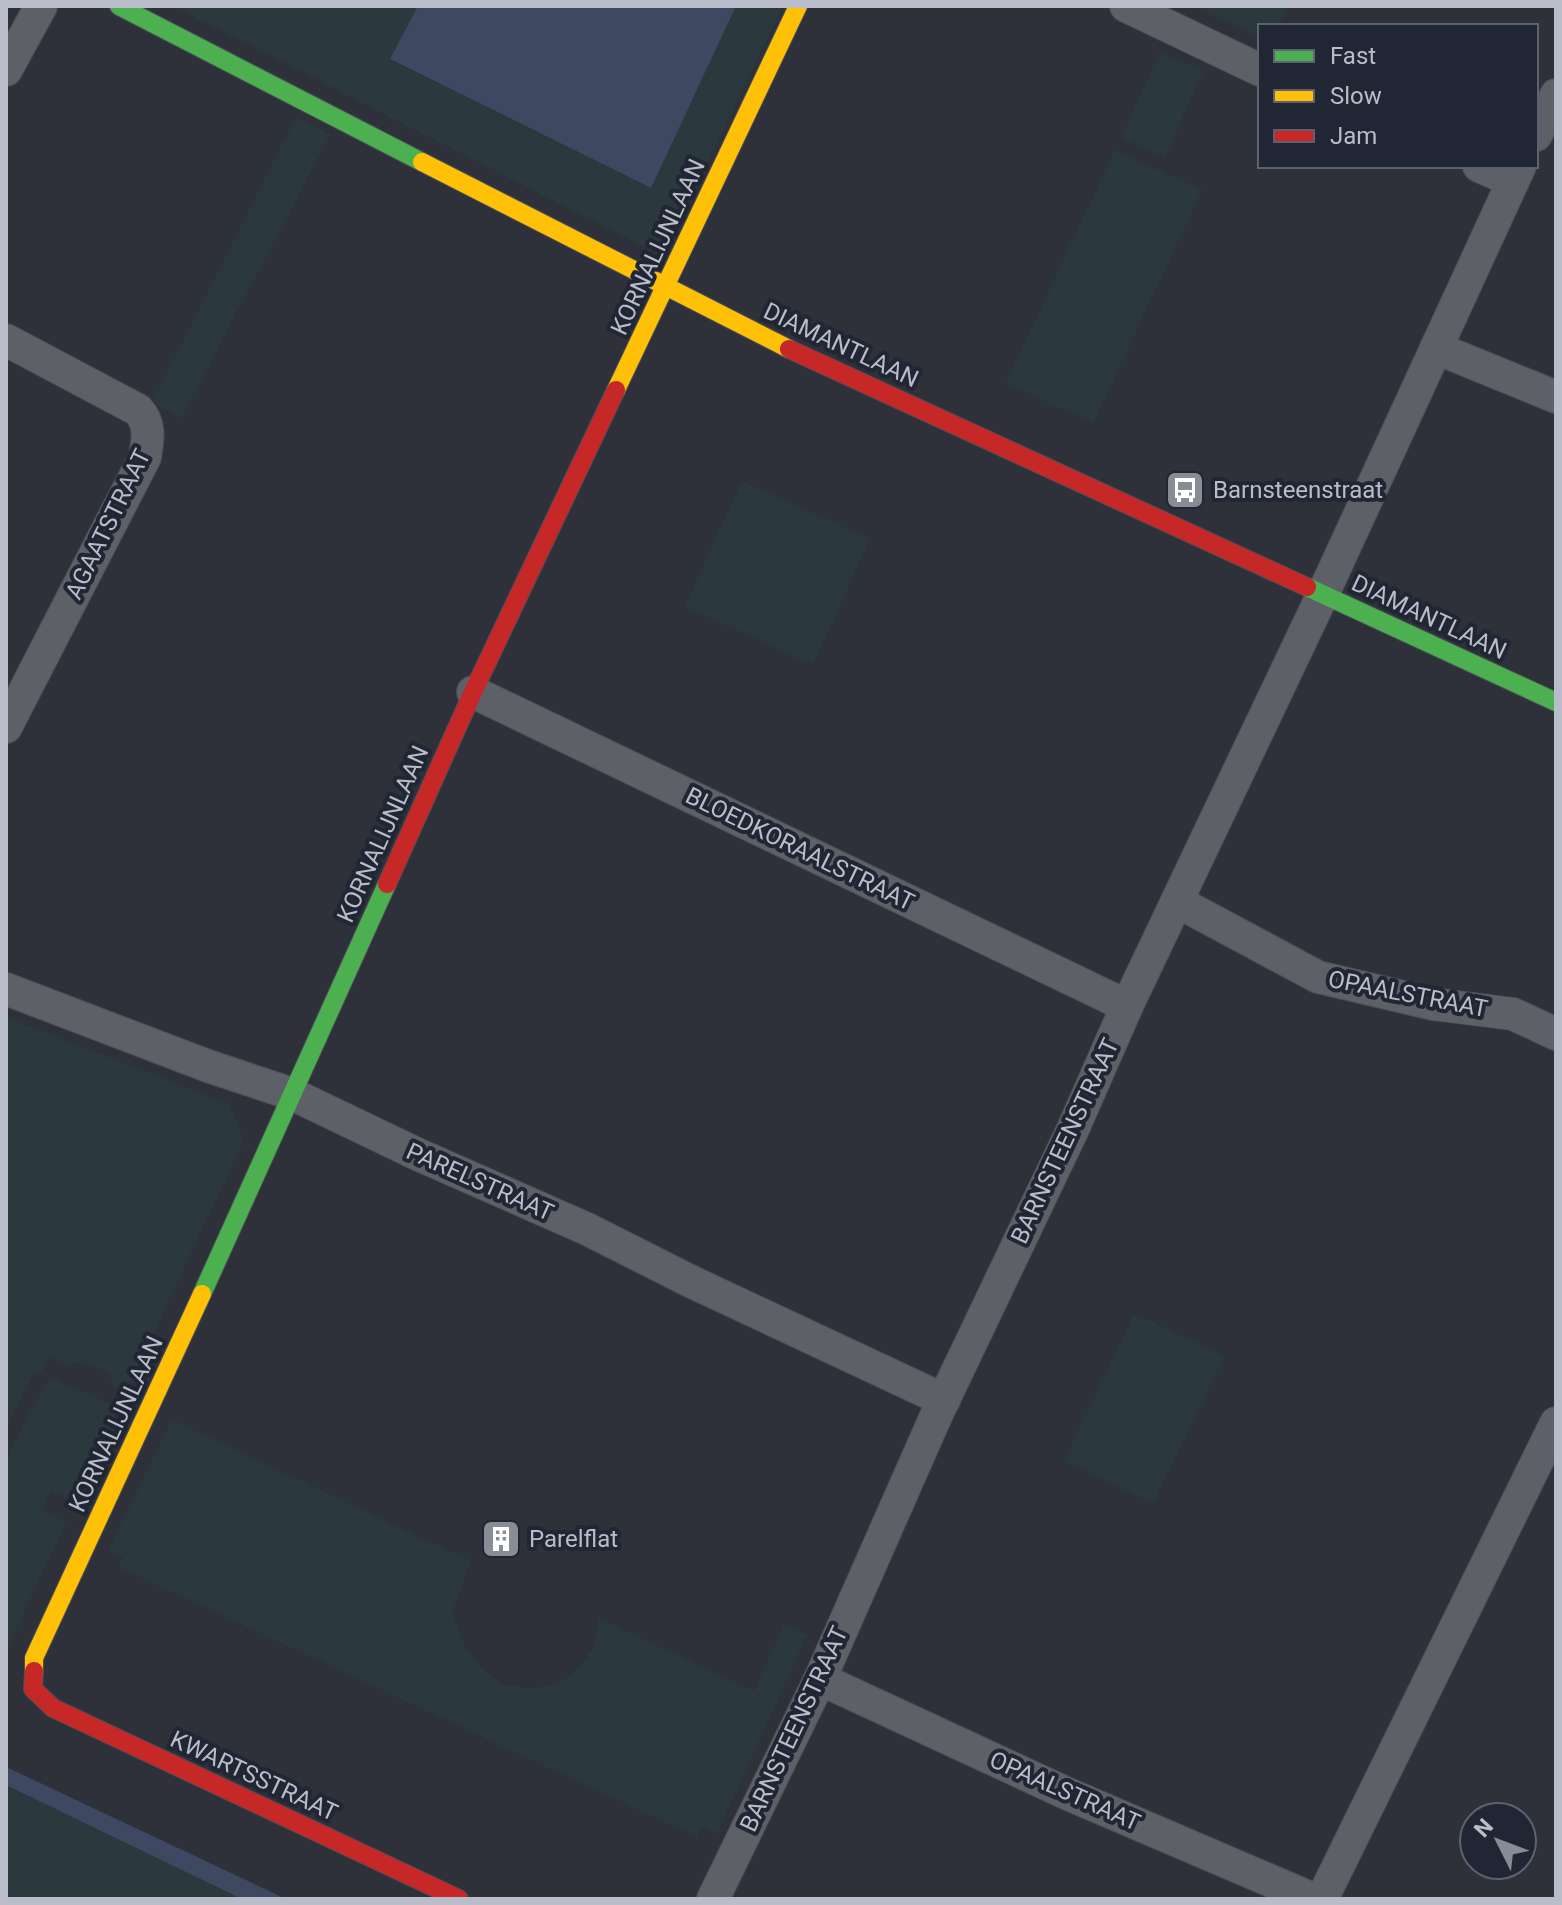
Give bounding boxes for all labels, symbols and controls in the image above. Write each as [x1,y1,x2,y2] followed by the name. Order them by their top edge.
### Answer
[1258,24,1538,168] legend
[1330,42,1376,70] text: Fast
[1330,82,1382,110] text: Slow
[1330,122,1377,150] text: Jam
[605,155,711,339] street label: KORNALIJNLAAN
[759,297,923,393] street label: DIAMANTLAAN
[60,444,156,604] street label: AGAATSTRAAT
[1164,469,1206,511] bus stop icon: Barnsteenstraat
[1213,476,1383,504] place label: Barnsteenstraat
[1347,569,1511,665] street label: DIAMANTLAAN
[331,741,435,927] street label: KORNALIJNLAAN
[681,781,919,917] street label: BLOEDKORAALSTRAAT
[1326,965,1490,1023] street label: OPAALSTRAAT
[1005,1034,1125,1248] street label: BARNSTEENSTRAAT
[402,1137,558,1227] street label: PARELSTRAAT
[63,1332,169,1516] street label: KORNALIJNLAAN
[480,1518,522,1560] building icon: Parelflat
[529,1525,618,1553] place label: Parelflat
[734,1622,854,1836] street label: BARNSTEENSTRAAT
[166,1725,342,1827] street label: KWARTSSTRAAT
[985,1745,1145,1837] street label: OPAALSTRAAT
[1458,1801,1538,1881] north arrow
[1469,1814,1498,1842] text: N

